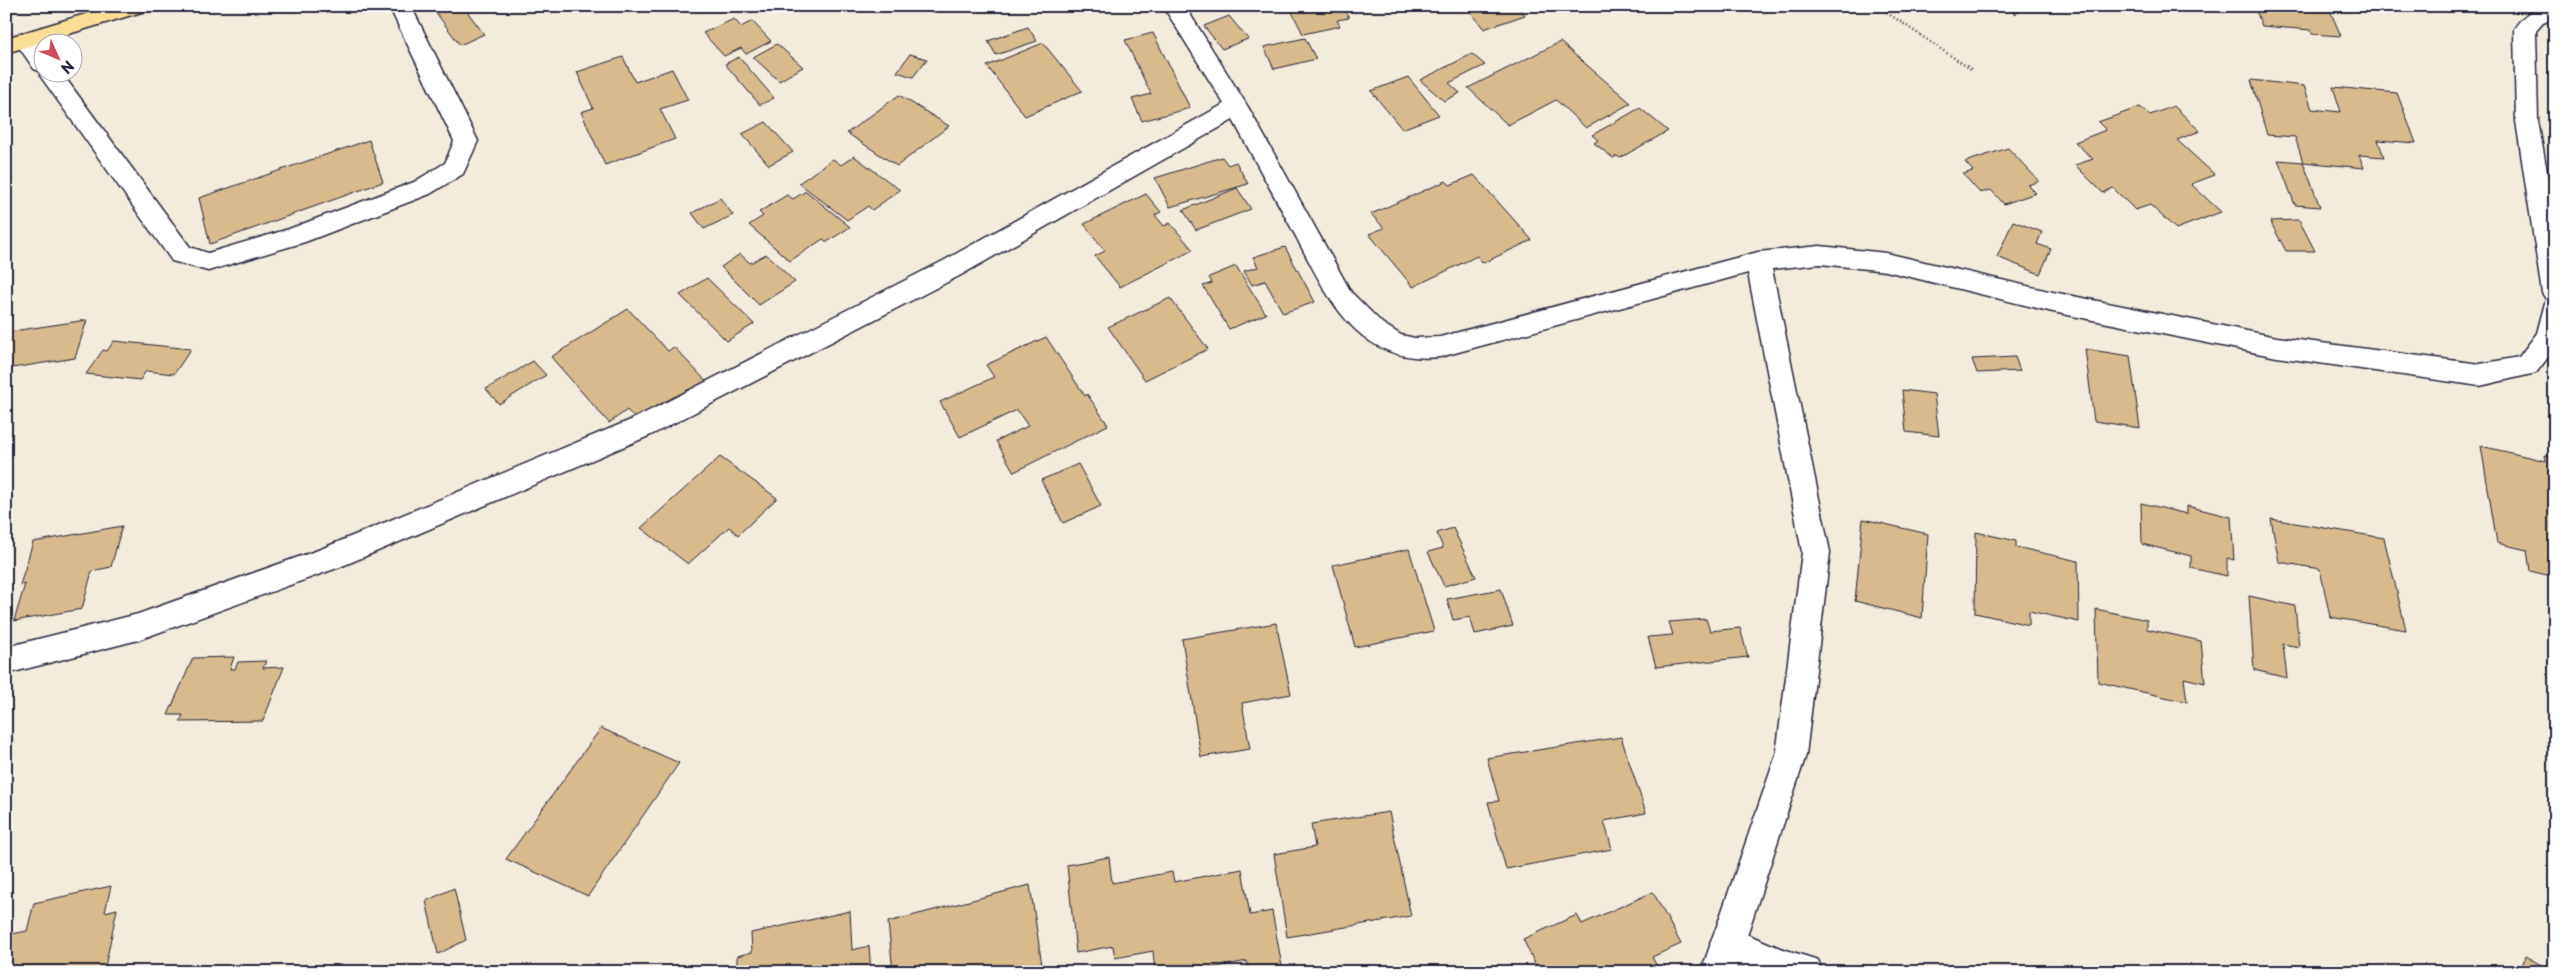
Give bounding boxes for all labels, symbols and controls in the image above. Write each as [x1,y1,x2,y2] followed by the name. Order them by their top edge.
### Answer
[32,32,82,82] north arrow
[56,56,79,79] text: N

